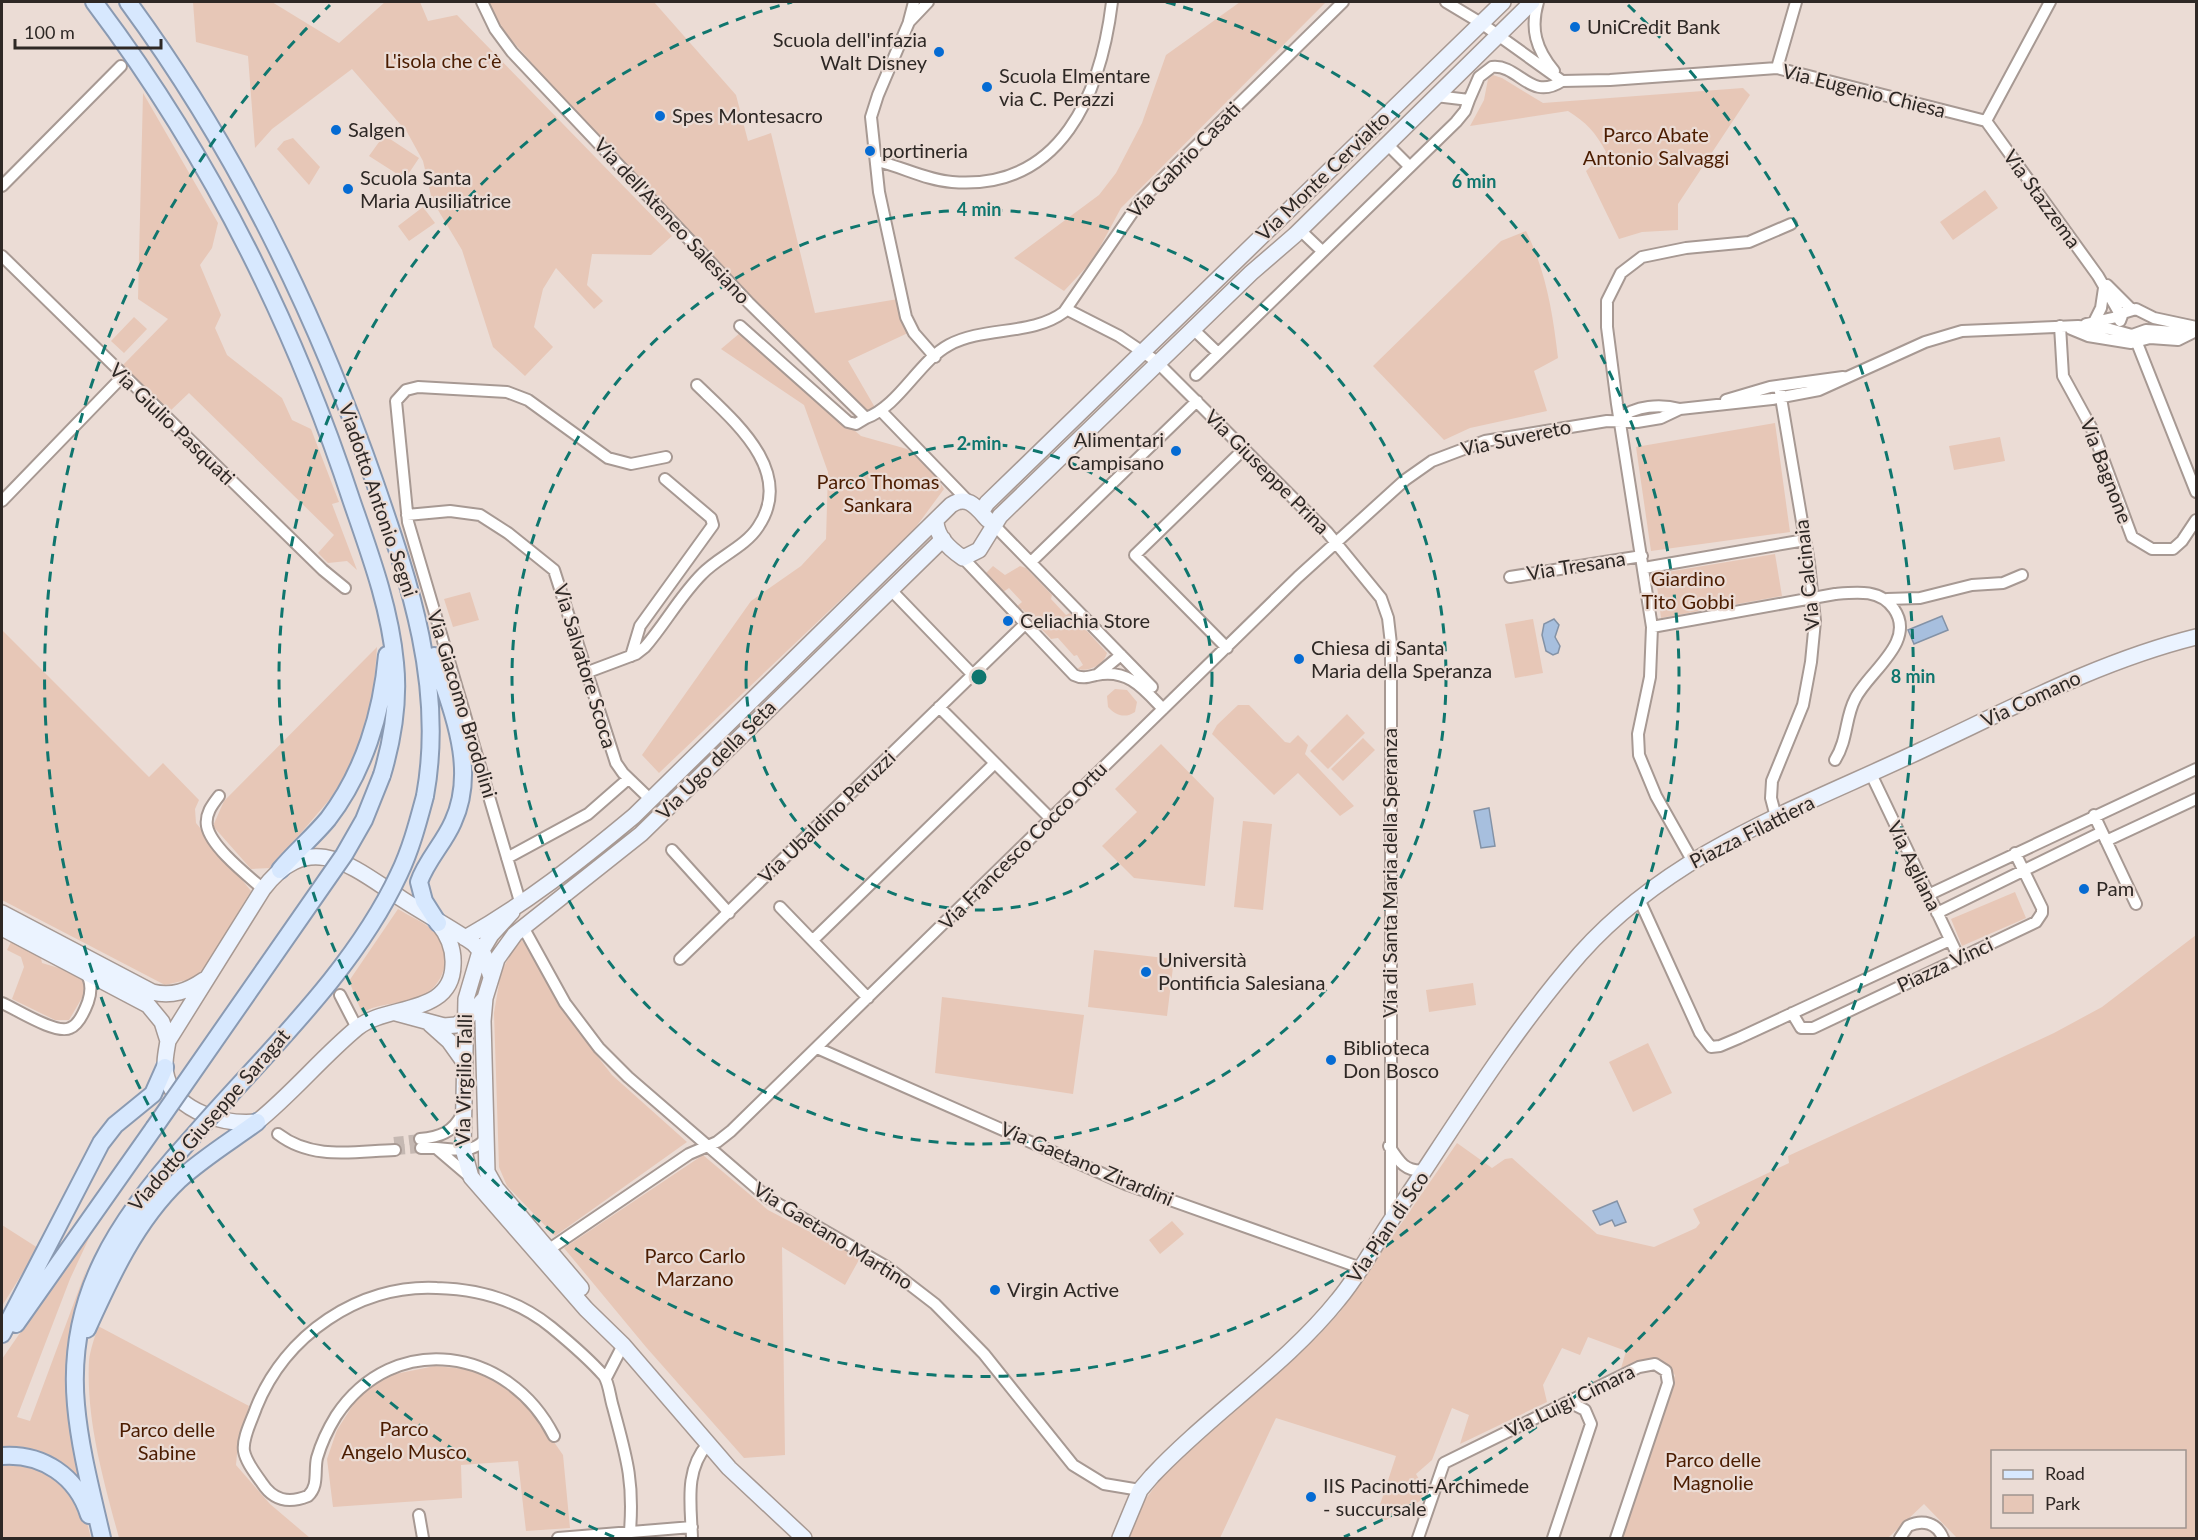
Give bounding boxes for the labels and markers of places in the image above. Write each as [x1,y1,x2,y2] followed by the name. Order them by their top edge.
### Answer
[1587,14,1721,38] place label: UniCredit Bank
[1568,20,1582,34] marker: UniCredit Bank
[773,27,928,74] place label: Scuola dell'infazia Walt Disney
[932,45,946,59] marker: Scuola dell'infazia Walt Disney
[999,63,1150,110] place label: Scuola Elmentare via C. Perazzi
[980,80,994,94] marker: Scuola Elmentare via C. Perazzi
[672,103,823,127] place label: Spes Montesacro
[653,109,667,123] marker: Spes Montesacro
[348,117,405,141] place label: Salgen
[329,123,343,137] marker: Salgen
[882,138,968,162] place label: portineria
[863,144,877,158] marker: portineria
[360,165,511,212] place label: Scuola Santa Maria Ausiliatrice
[341,182,355,196] marker: Scuola Santa Maria Ausiliatrice
[1067,427,1164,474] place label: Alimentari Campisano
[1169,444,1183,458] marker: Alimentari Campisano
[1020,608,1150,632] place label: Celiachia Store
[1001,614,1015,628] marker: Celiachia Store
[1311,635,1492,682] place label: Chiesa di Santa Maria della Speranza
[1292,652,1306,666] marker: Chiesa di Santa Maria della Speranza
[969,667,989,687] centre of rings
[2096,876,2134,900] place label: Pam
[2077,882,2091,896] marker: Pam
[1158,947,1325,994] place label: Università Pontificia Salesiana
[1139,965,1153,979] marker: Università Pontificia Salesiana
[1343,1035,1439,1082] place label: Biblioteca Don Bosco
[1324,1053,1338,1067] marker: Biblioteca Don Bosco
[1007,1277,1119,1301] place label: Virgin Active
[988,1283,1002,1297] marker: Virgin Active
[1323,1473,1529,1520] place label: IIS Pacinotti-Archimede - succursale
[1304,1490,1318,1504] marker: IIS Pacinotti-Archimede - succursale

